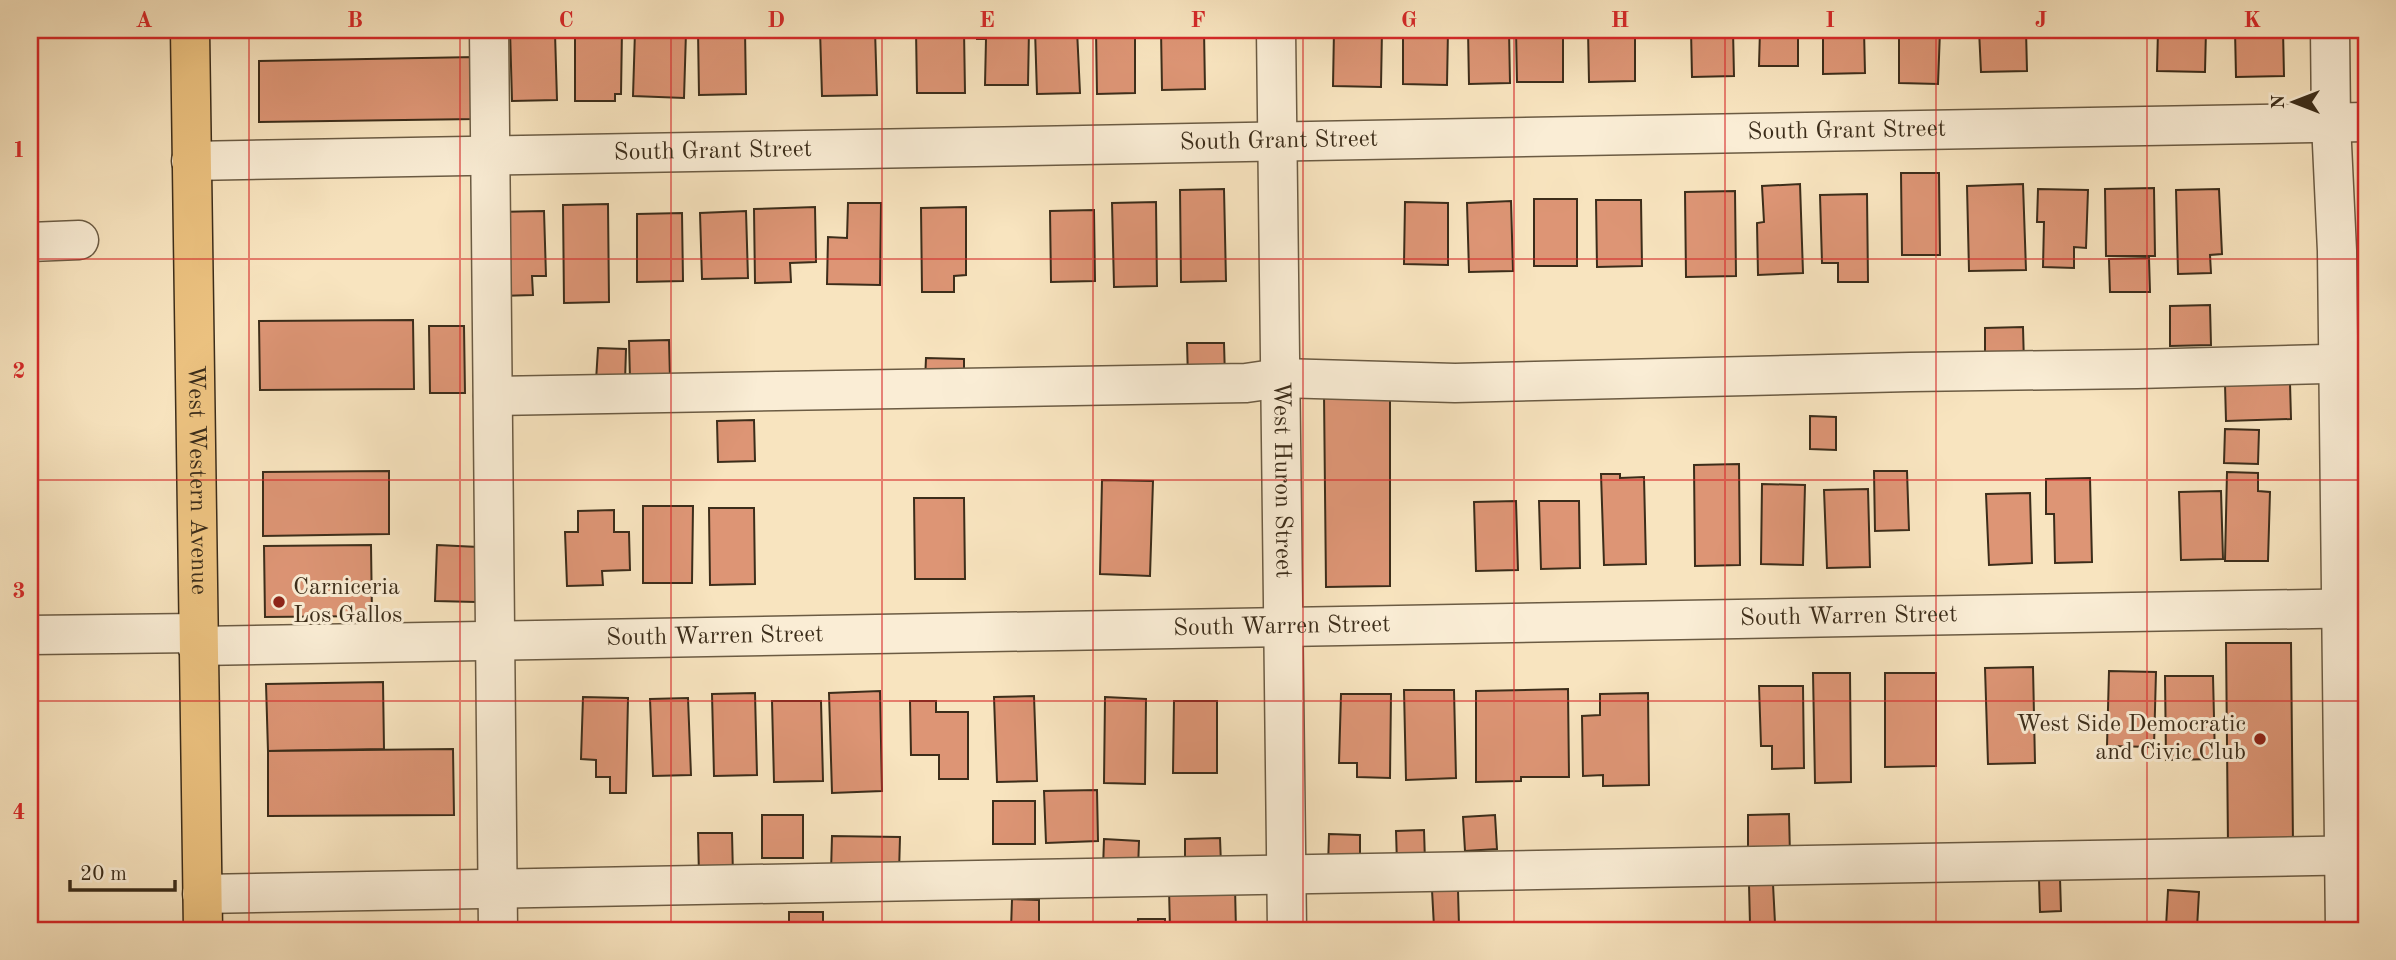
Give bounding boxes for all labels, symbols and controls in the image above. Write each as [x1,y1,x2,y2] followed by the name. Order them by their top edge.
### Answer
[135,9,153,32] text: A
[347,9,363,32] text: B
[558,9,574,32] text: C
[767,9,785,32] text: D
[979,9,995,32] text: E
[1190,9,1206,32] text: F
[1401,9,1417,32] text: G
[1611,9,1629,32] text: H
[1825,9,1835,32] text: I
[2035,9,2047,32] text: J
[2243,9,2261,32] text: K
[2260,66,2330,136] north arrow
[2270,94,2289,109] text: N
[1747,118,1946,145] street label: South Grant Street
[1179,128,1378,155] street label: South Grant Street
[613,138,812,165] street label: South Grant Street
[12,139,26,162] text: 1
[12,360,26,383] text: 2
[183,365,210,595] street label: West Western Avenue
[1268,381,1295,578] street label: West Huron Street
[293,576,403,628] place label: Carniceria Los Gallos
[12,580,26,603] text: 3
[271,594,287,610] marker: Carniceria Los Gallos
[1740,603,1958,631] street label: South Warren Street
[1173,613,1391,641] street label: South Warren Street
[606,623,824,651] street label: South Warren Street
[2016,713,2246,765] place label: West Side Democratic and Civic Club
[2252,731,2268,747] marker: West Side Democratic and Civic Club
[12,801,26,824] text: 4
[70,848,175,892] scale bar
[80,864,127,885] text: 20 m

